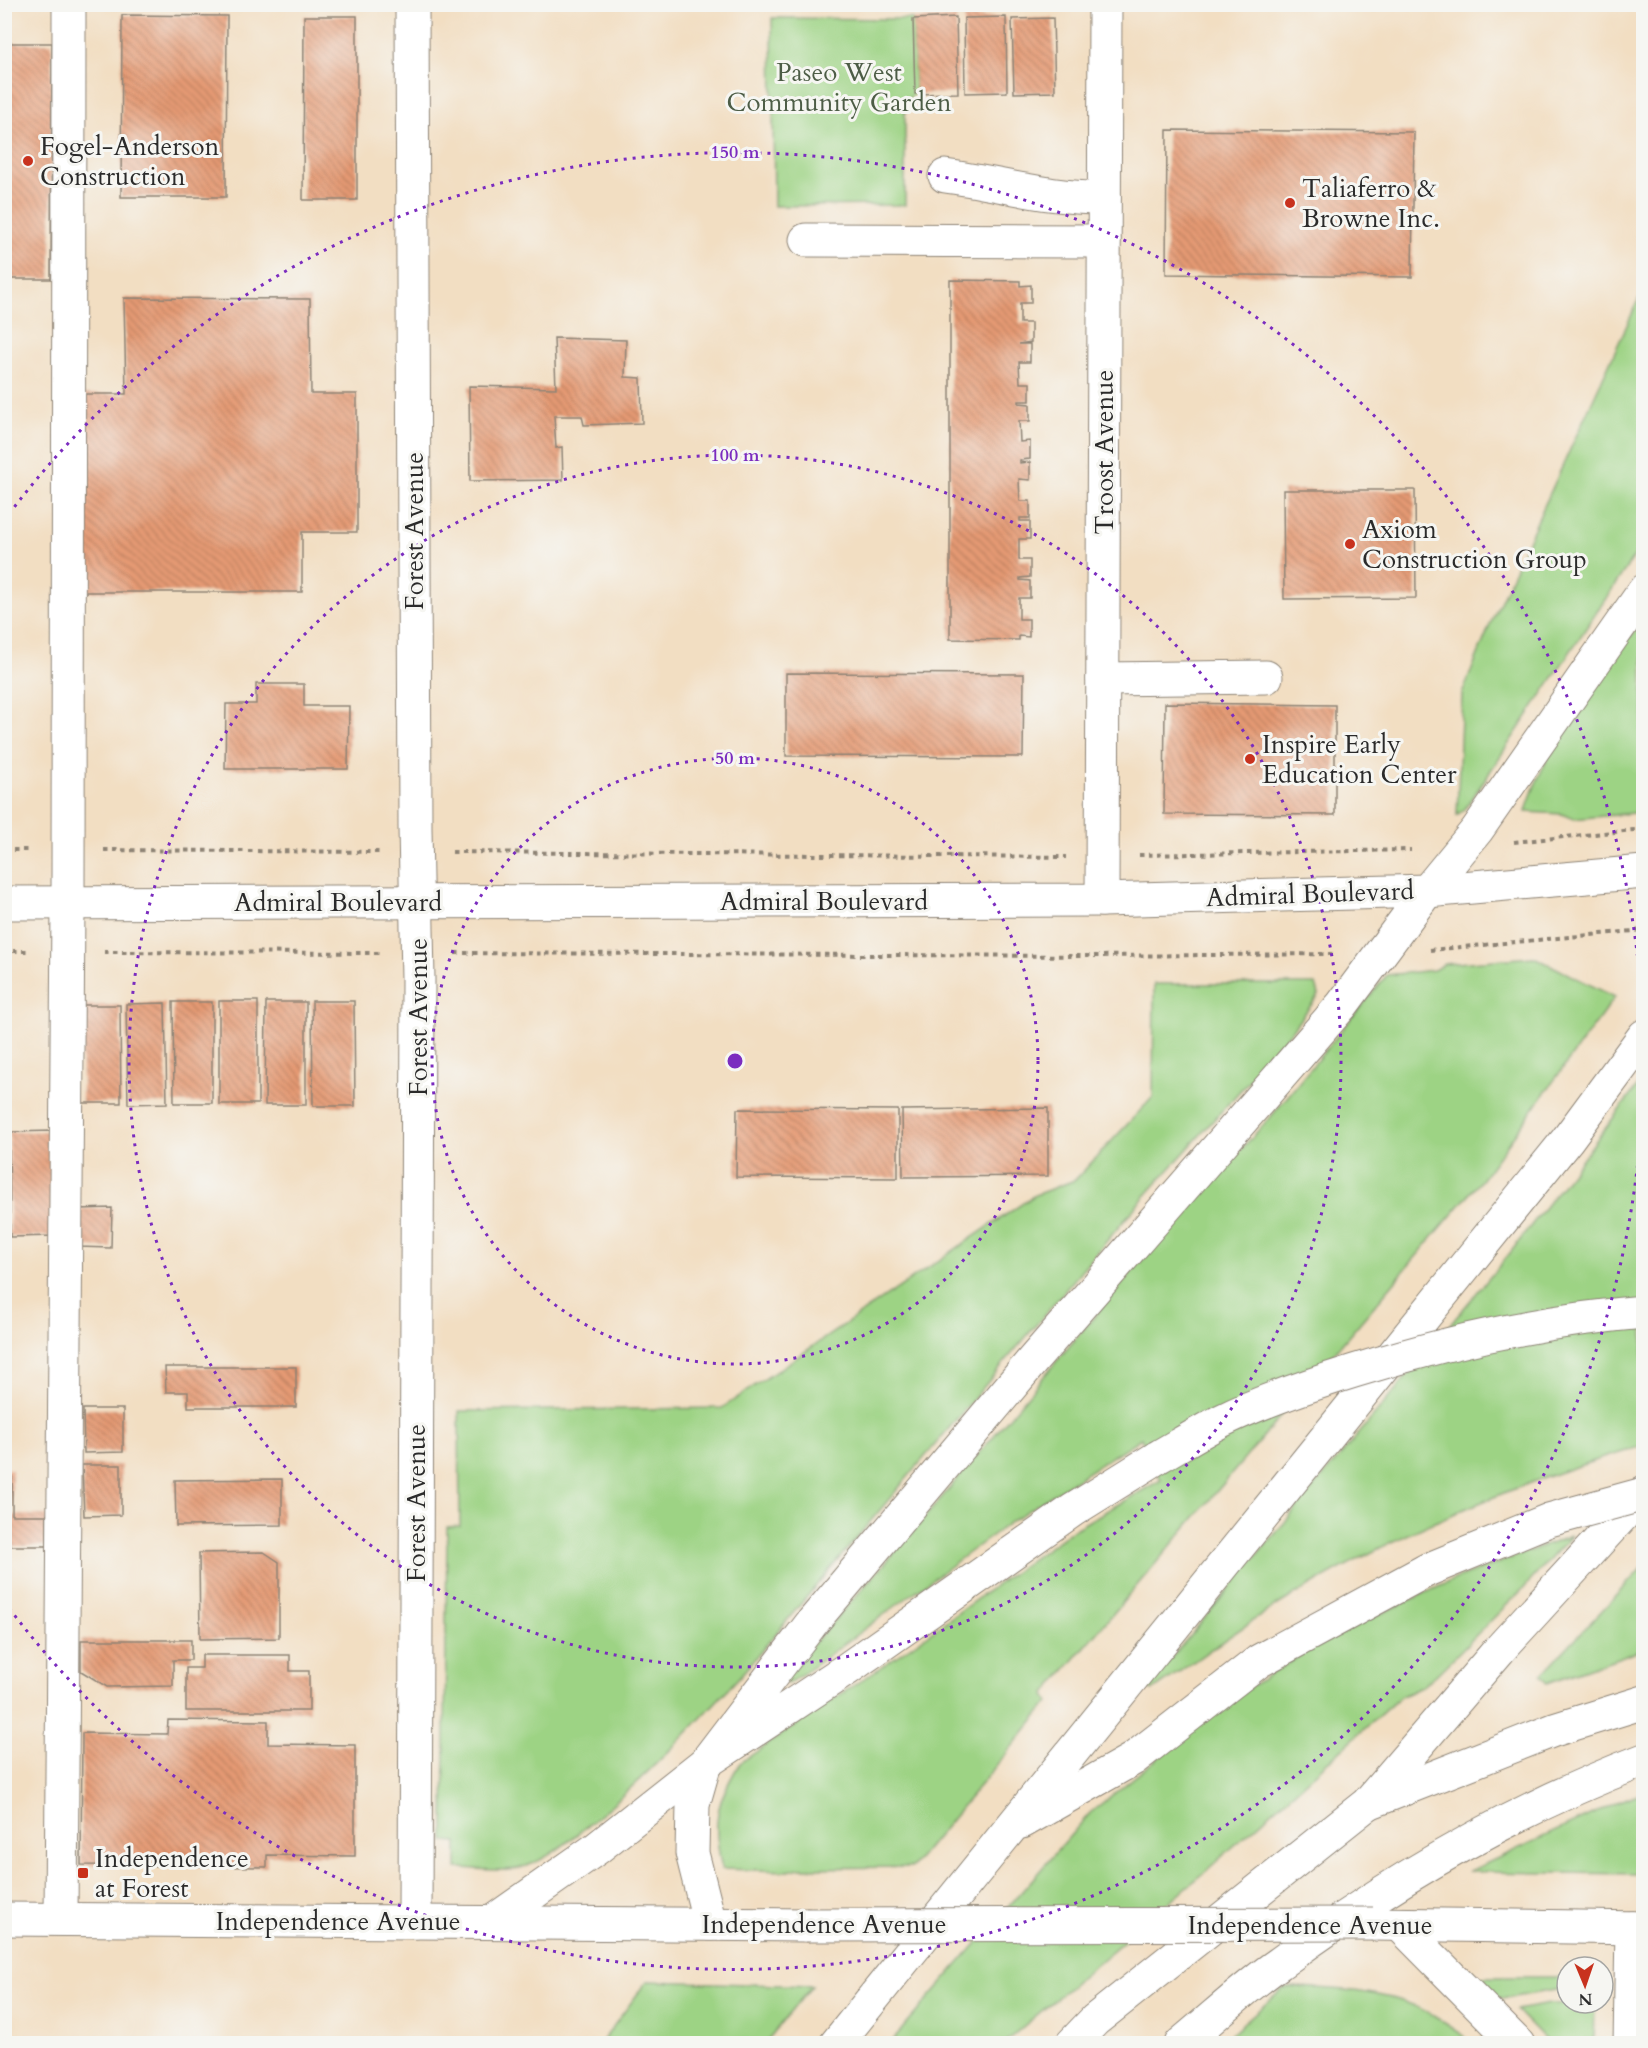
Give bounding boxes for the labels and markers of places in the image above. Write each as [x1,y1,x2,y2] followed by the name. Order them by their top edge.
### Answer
[40,129,220,194] place label: Fogel-Anderson Construction
[21,154,35,168] marker: Fogel-Anderson Construction
[1302,171,1440,236] place label: Taliaferro & Browne Inc.
[1283,196,1297,210] marker: Taliaferro & Browne Inc.
[1362,512,1587,577] place label: Axiom Construction Group
[1343,537,1357,551] marker: Axiom Construction Group
[1262,727,1457,792] place label: Inspire Early Education Center
[1243,752,1257,766] marker: Inspire Early Education Center
[725,1051,745,1071] centre of rings
[95,1841,249,1906] place label: Independence at Forest
[76,1866,90,1880] marker: Independence at Forest

